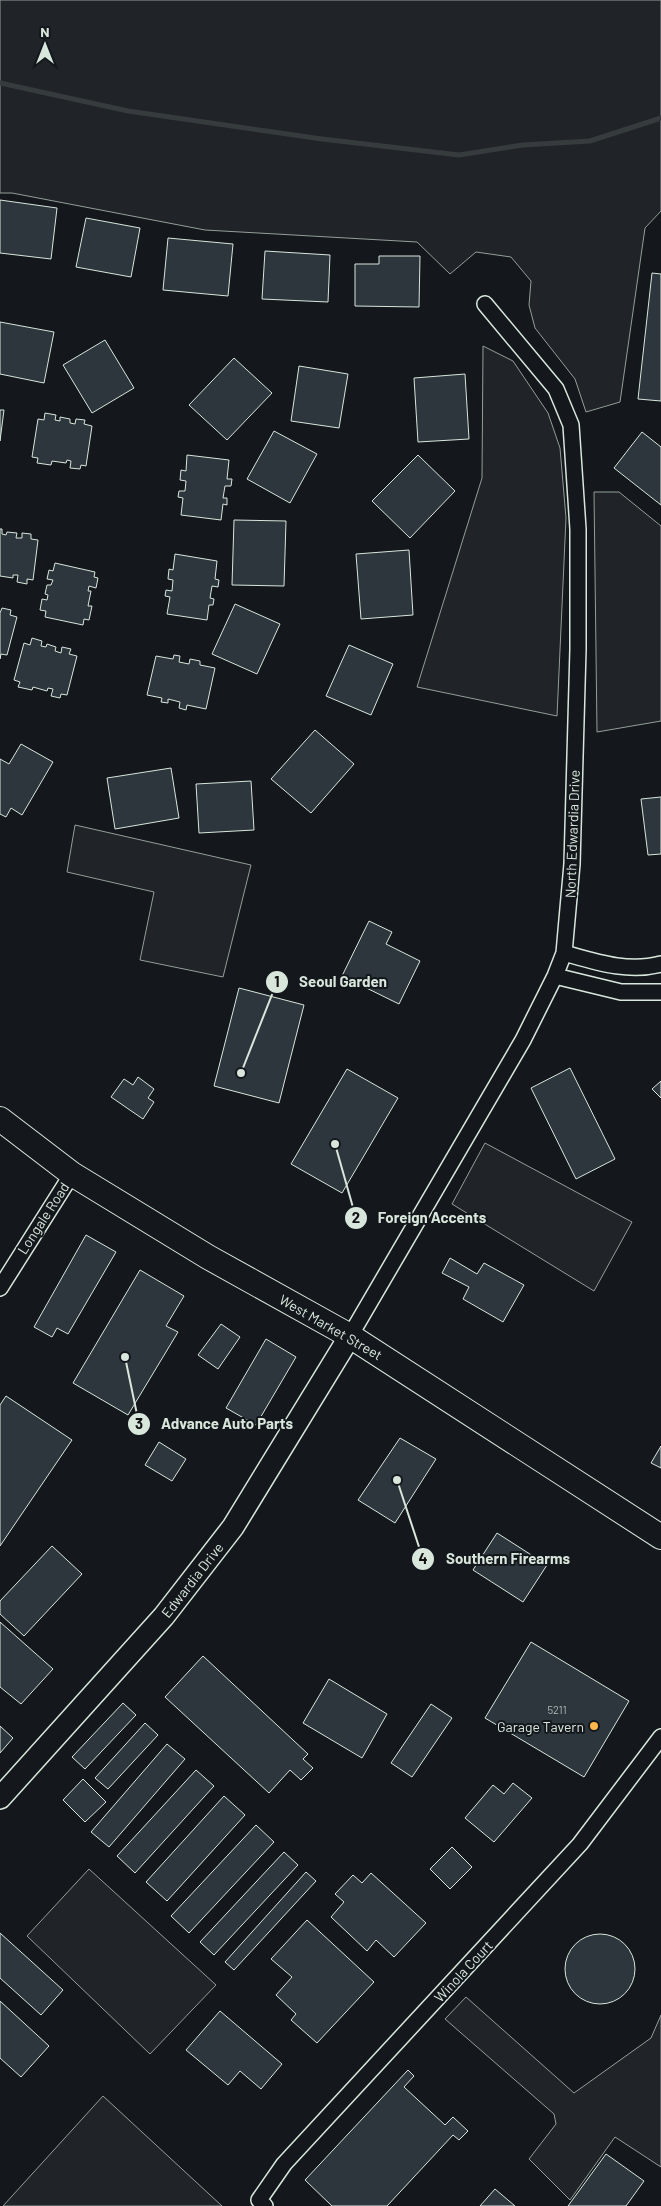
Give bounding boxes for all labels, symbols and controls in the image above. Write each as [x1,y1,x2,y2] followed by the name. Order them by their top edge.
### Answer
[20,20,70,70] north arrow
[40,23,50,40] text: N
[561,770,583,898] street label: North Edwardia Drive
[265,967,397,997] callout: Seoul Garden
[274,972,280,990] text: 1
[299,972,387,990] text: Seoul Garden
[13,1179,73,1257] street label: Longale Road
[343,1203,496,1233] callout: Foreign Accents
[352,1208,360,1226] text: 2
[378,1208,487,1226] text: Foreign Accents
[277,1291,385,1363] street label: West Market Street
[126,1409,303,1439] callout: Advance Auto Parts
[135,1414,143,1432] text: 3
[161,1414,293,1432] text: Advance Auto Parts
[157,1539,227,1621] street label: Edwardia Drive
[411,1544,580,1574] callout: Southern Firearms
[418,1549,428,1567] text: 4
[446,1549,570,1567] text: Southern Firearms
[547,1703,567,1716] house number: 5211
[497,1718,584,1735] place label: Garage Tavern
[588,1720,600,1732] marker: Garage Tavern
[430,1937,496,2005] street label: Winola Court

